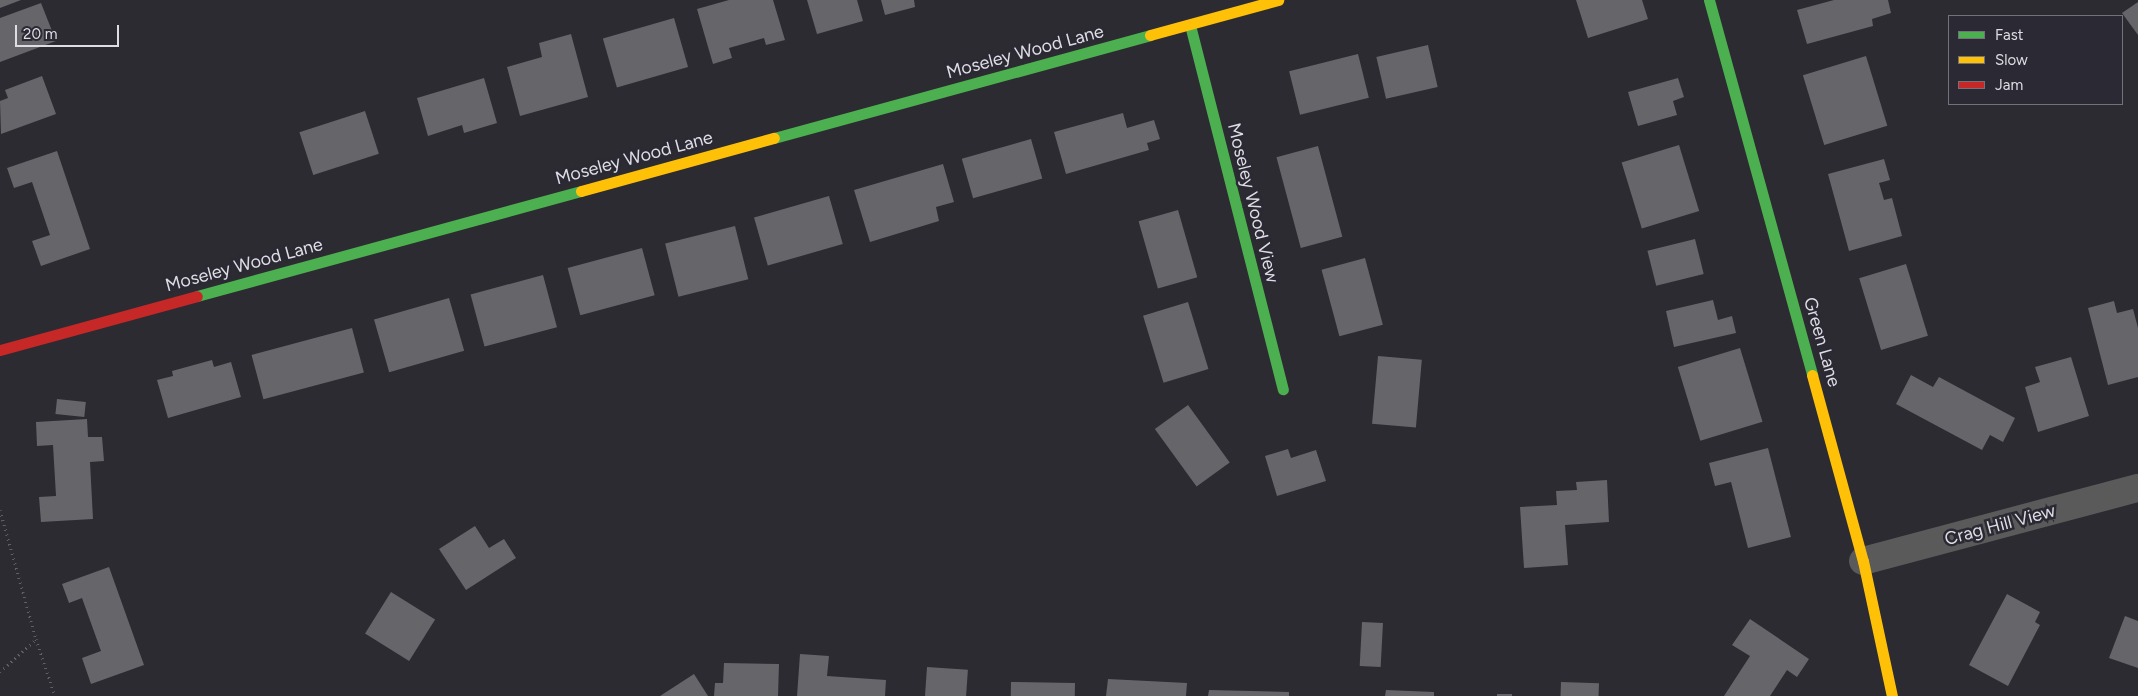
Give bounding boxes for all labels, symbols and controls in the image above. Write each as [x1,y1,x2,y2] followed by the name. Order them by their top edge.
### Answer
[18,15,121,47] scale bar
[1948,15,2123,105] legend
[944,21,1106,83] street label: Moseley Wood Lane
[23,25,57,43] text: 20 m
[1995,26,2023,44] text: Fast
[1995,51,2028,69] text: Slow
[1995,76,2023,94] text: Jam
[1223,121,1283,285] street label: Moseley Wood View
[553,127,715,189] street label: Moseley Wood Lane
[163,234,325,296] street label: Moseley Wood Lane
[1799,295,1845,389] street label: Green Lane
[1942,500,2058,550] street label: Crag Hill View

